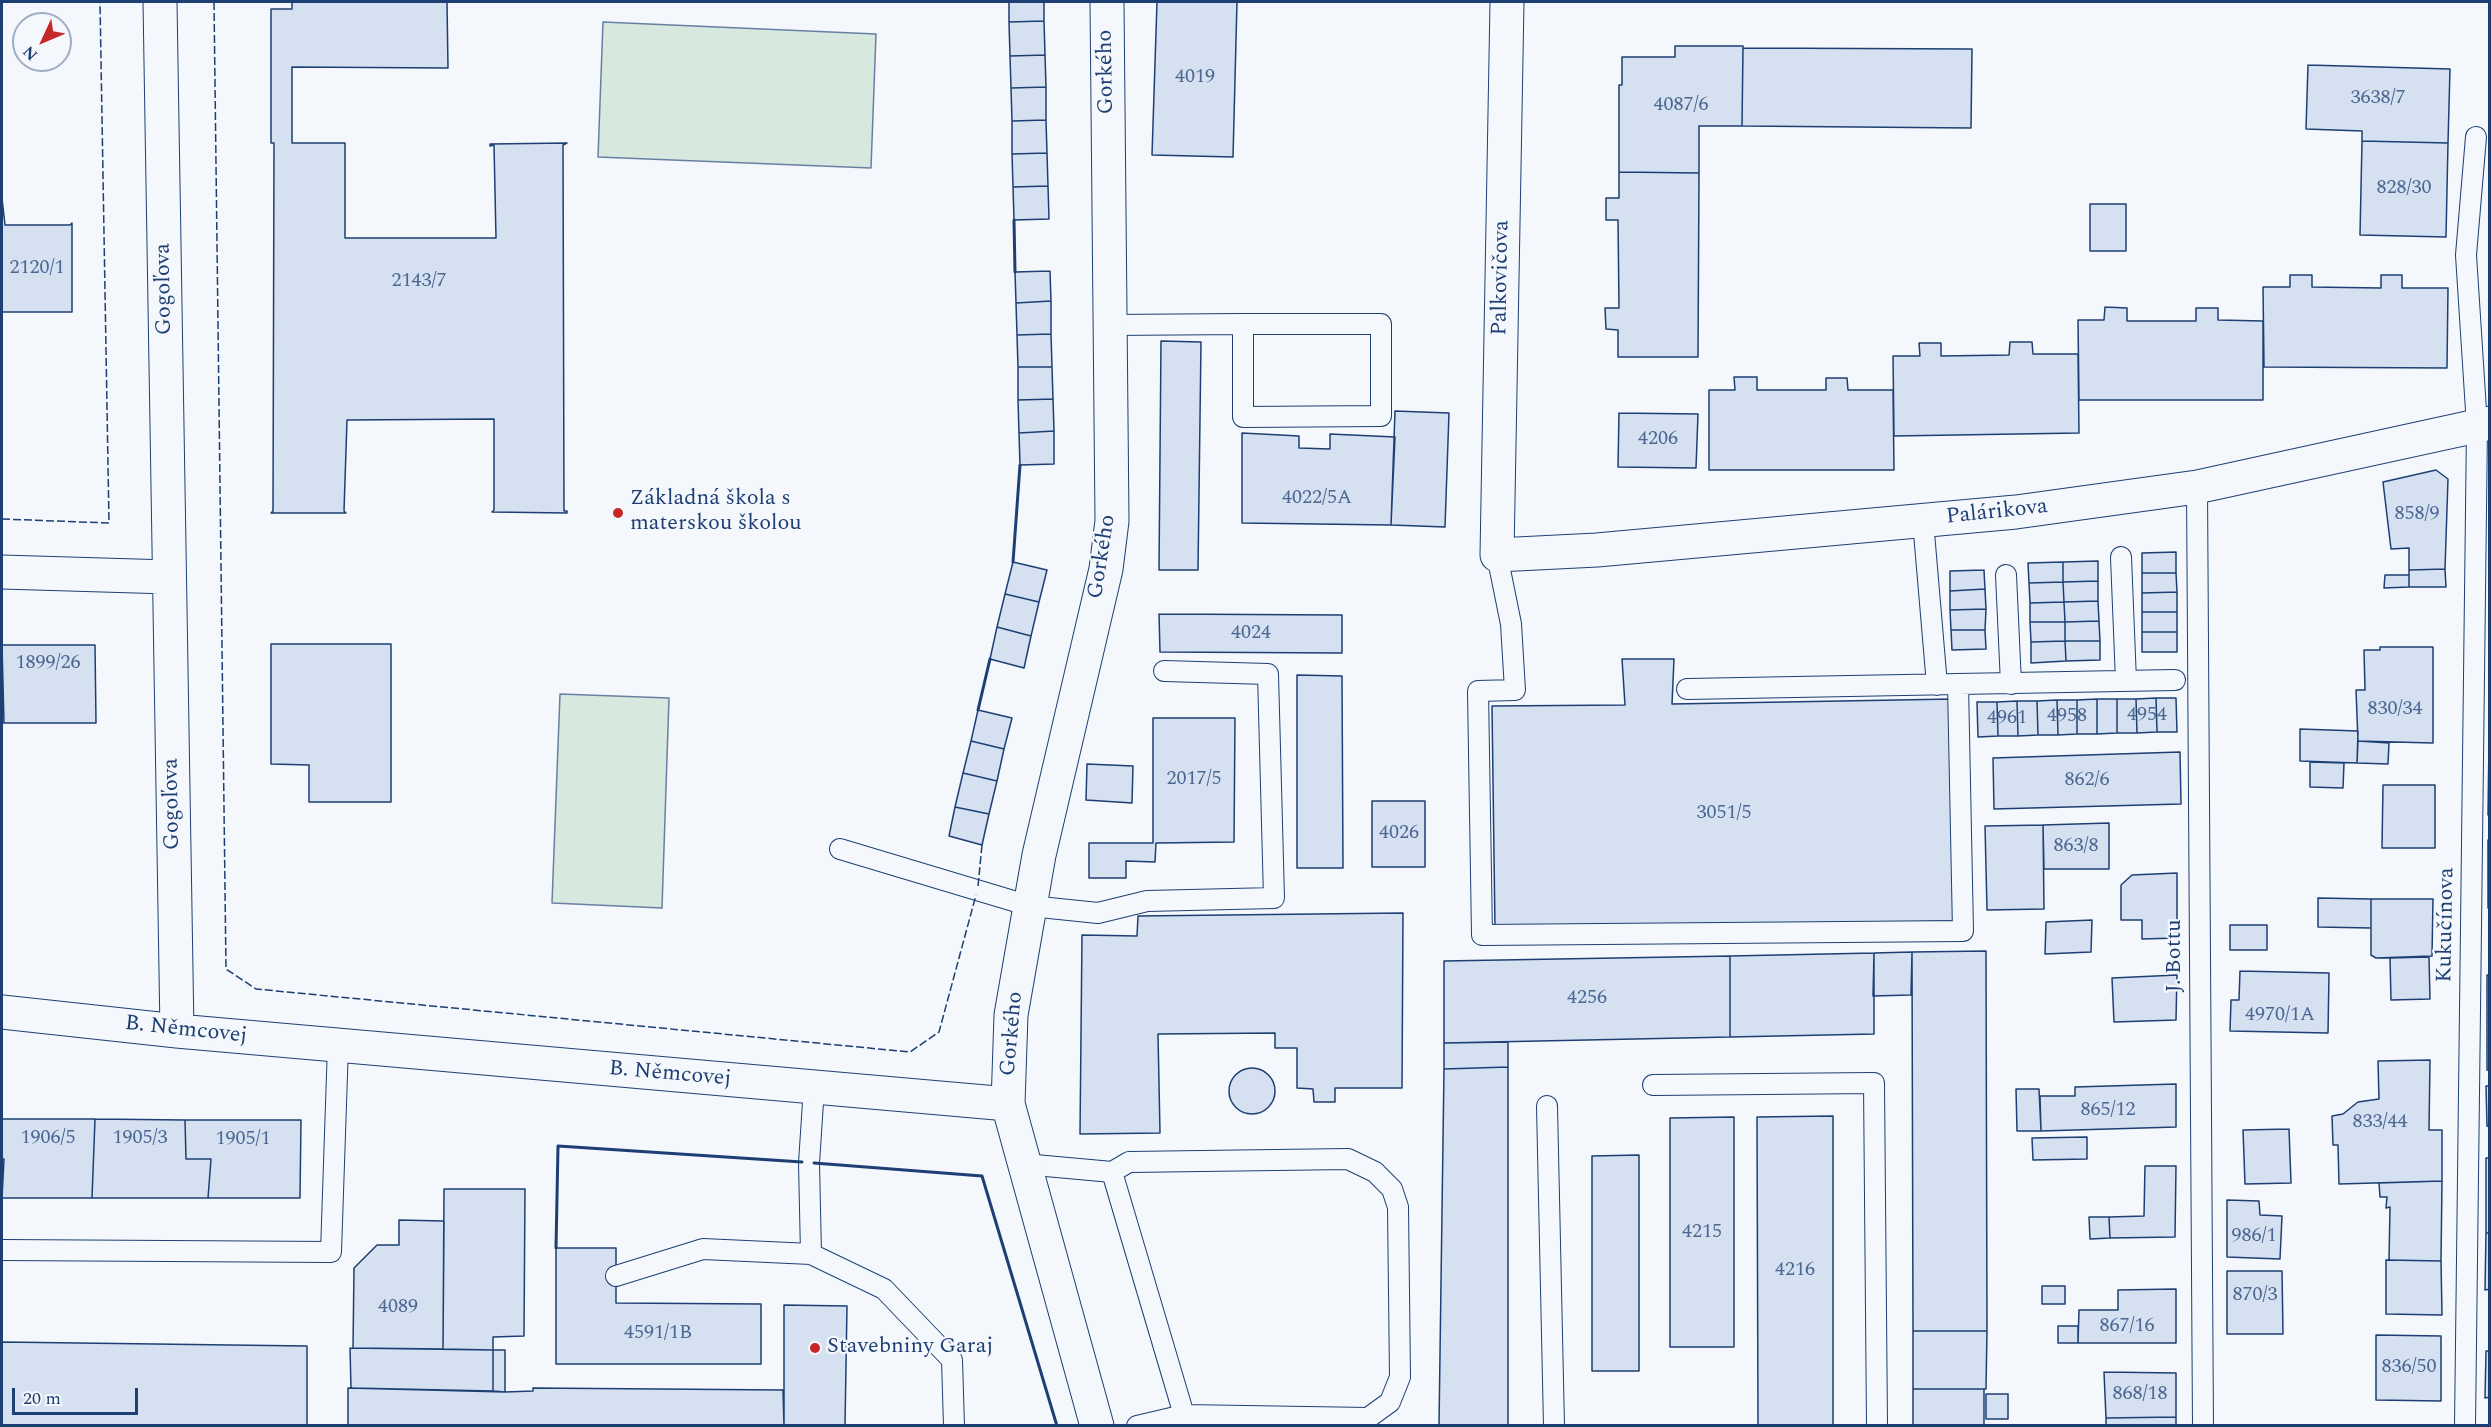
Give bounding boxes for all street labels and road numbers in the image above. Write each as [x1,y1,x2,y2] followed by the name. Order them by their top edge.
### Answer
[1093,29,1121,115] street label: Gorkého
[1488,220,1516,336] street label: Palkovičova
[151,243,179,335] street label: Gogoľova
[1945,495,2049,531] street label: Palárikova
[1083,513,1123,601] street label: Gorkého
[159,758,187,850] street label: Gogoľova
[2433,867,2461,983] street label: Kukučínova
[2163,919,2189,993] street label: J. Bottu
[996,991,1030,1077] street label: Gorkého
[123,1011,249,1051] street label: B. Němcovej
[608,1056,732,1094] street label: B. Němcovej

